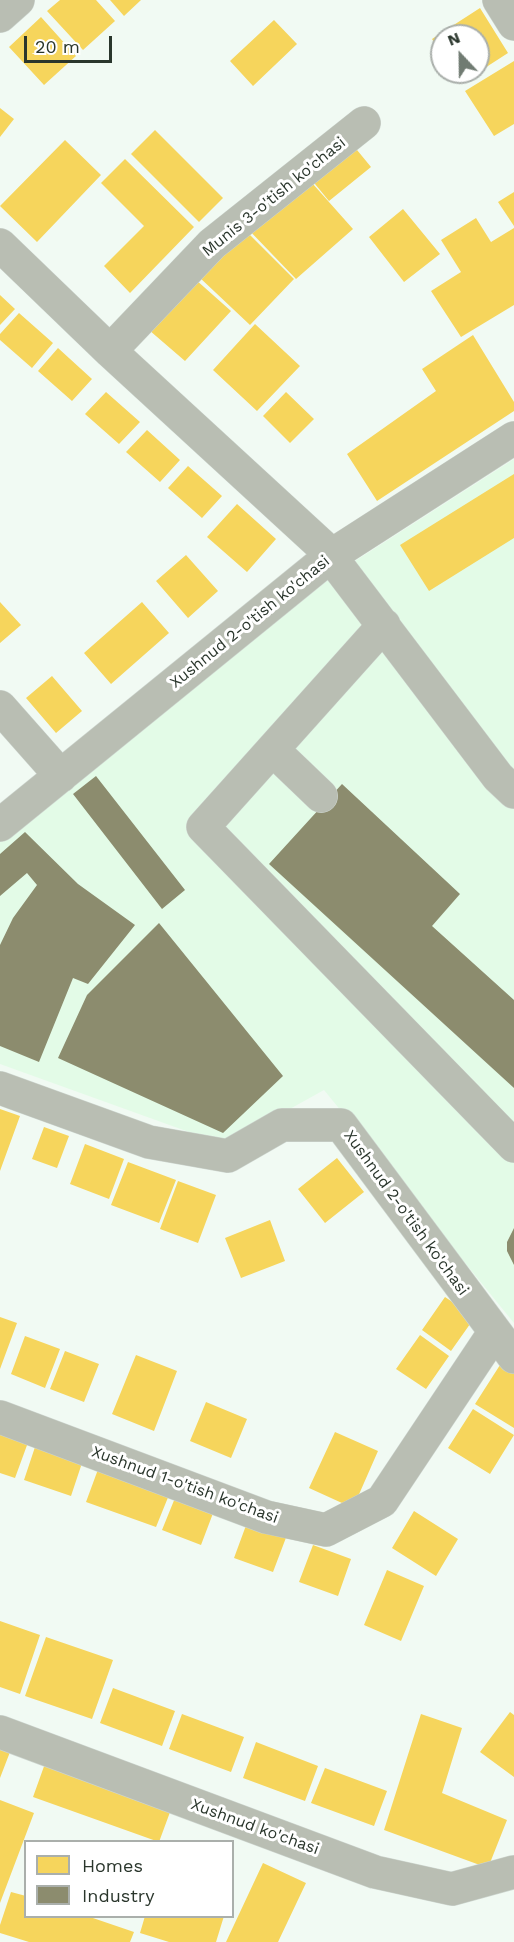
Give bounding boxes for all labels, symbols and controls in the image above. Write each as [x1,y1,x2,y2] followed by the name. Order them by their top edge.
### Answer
[27,24,116,62] scale bar
[430,24,490,84] north arrow
[445,28,463,50] text: N
[35,36,80,57] text: 20 m
[198,133,350,261] street label: Munis 3-o'tish ko'chasi
[166,552,334,692] street label: Xushnud 2-o'tish ko'chasi
[340,1127,472,1299] street label: Xushnud 2-o'tish ko'chasi
[89,1442,281,1528] street label: Xushnud 1-o'tish ko'chasi
[188,1795,322,1859] street label: Xushnud ko'chasi
[24,1840,234,1918] legend
[82,1855,143,1876] text: Homes
[82,1885,154,1906] text: Industry

